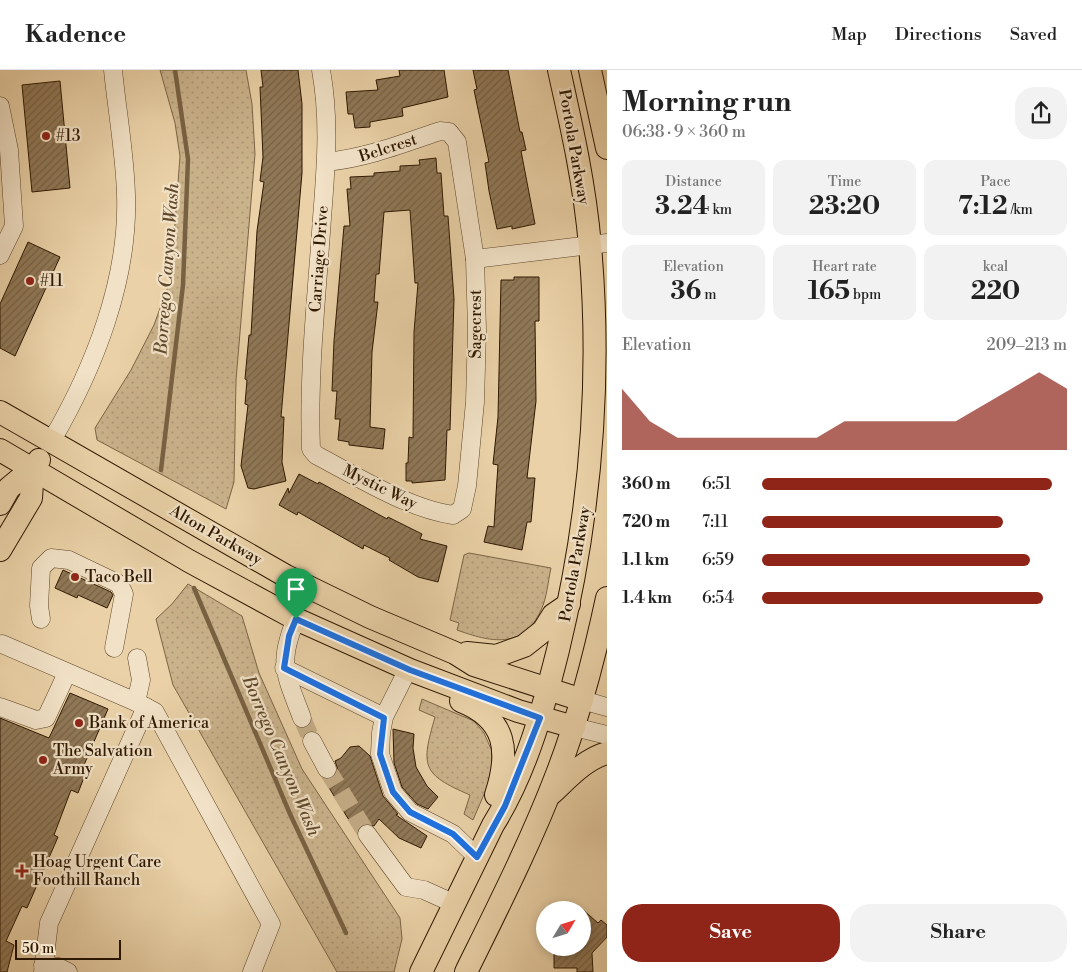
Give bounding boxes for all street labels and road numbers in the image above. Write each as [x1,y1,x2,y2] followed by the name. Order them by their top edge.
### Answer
[554,88,594,207] street label: Portola Parkway
[356,129,420,167] street label: Belcrest
[305,205,333,313] street label: Carriage Drive
[466,289,486,359] street label: Sagecrest
[339,460,421,514] street label: Mystic Way
[165,500,266,570] street label: Alton Parkway
[555,504,595,623] street label: Portola Parkway

